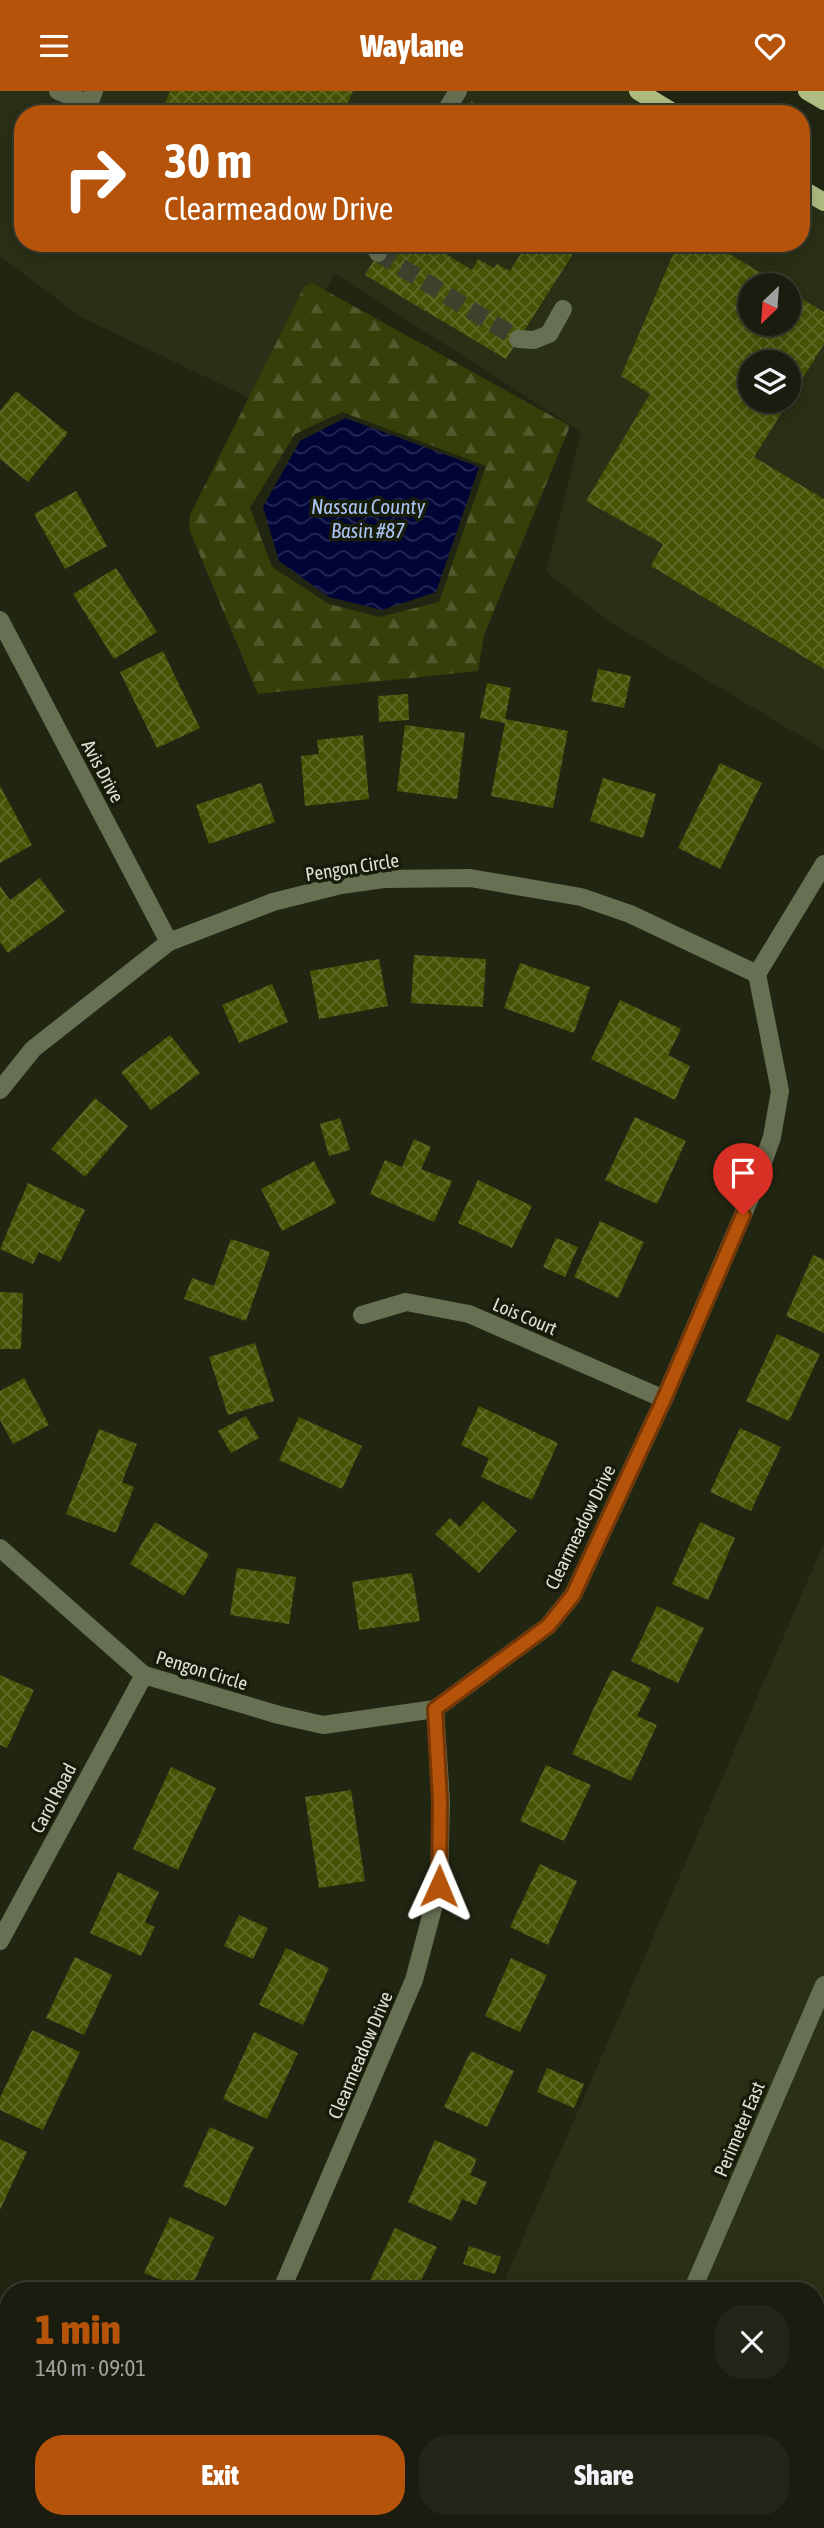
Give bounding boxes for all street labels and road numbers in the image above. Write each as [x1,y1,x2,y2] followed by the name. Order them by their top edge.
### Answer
[77,736,129,806] street label: Avis Drive
[304,849,400,885] street label: Pengon Circle
[490,1293,560,1339] street label: Lois Court
[540,1461,620,1593] street label: Clearmeadow Drive
[154,1646,250,1694] street label: Pengon Circle
[25,1759,81,1837] street label: Carol Road
[323,1988,397,2122] street label: Clearmeadow Drive
[709,2078,769,2180] street label: Perimeter East

